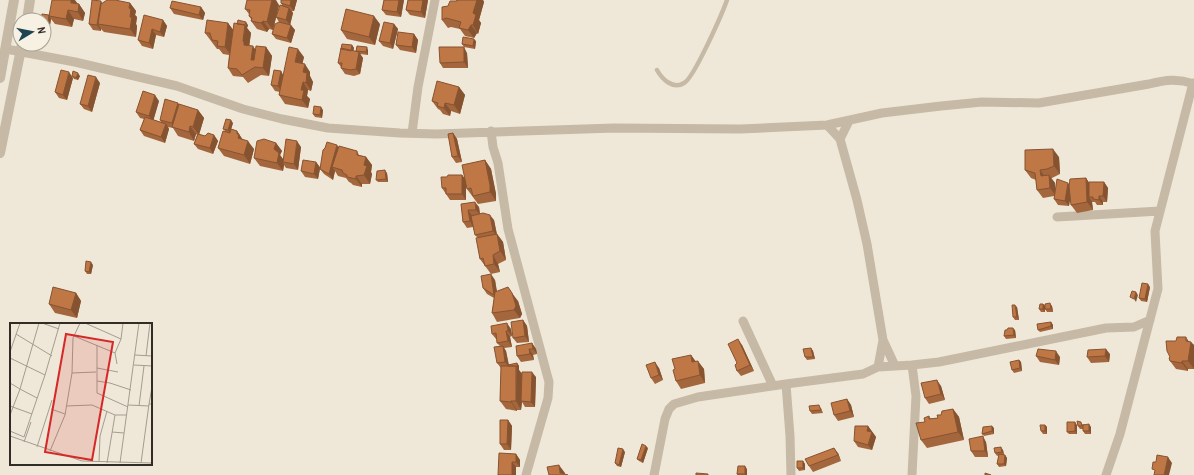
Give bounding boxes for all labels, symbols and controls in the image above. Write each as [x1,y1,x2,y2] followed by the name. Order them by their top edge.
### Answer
[12,12,52,52] north arrow
[34,26,49,35] text: N
[10,323,152,465] inset map

